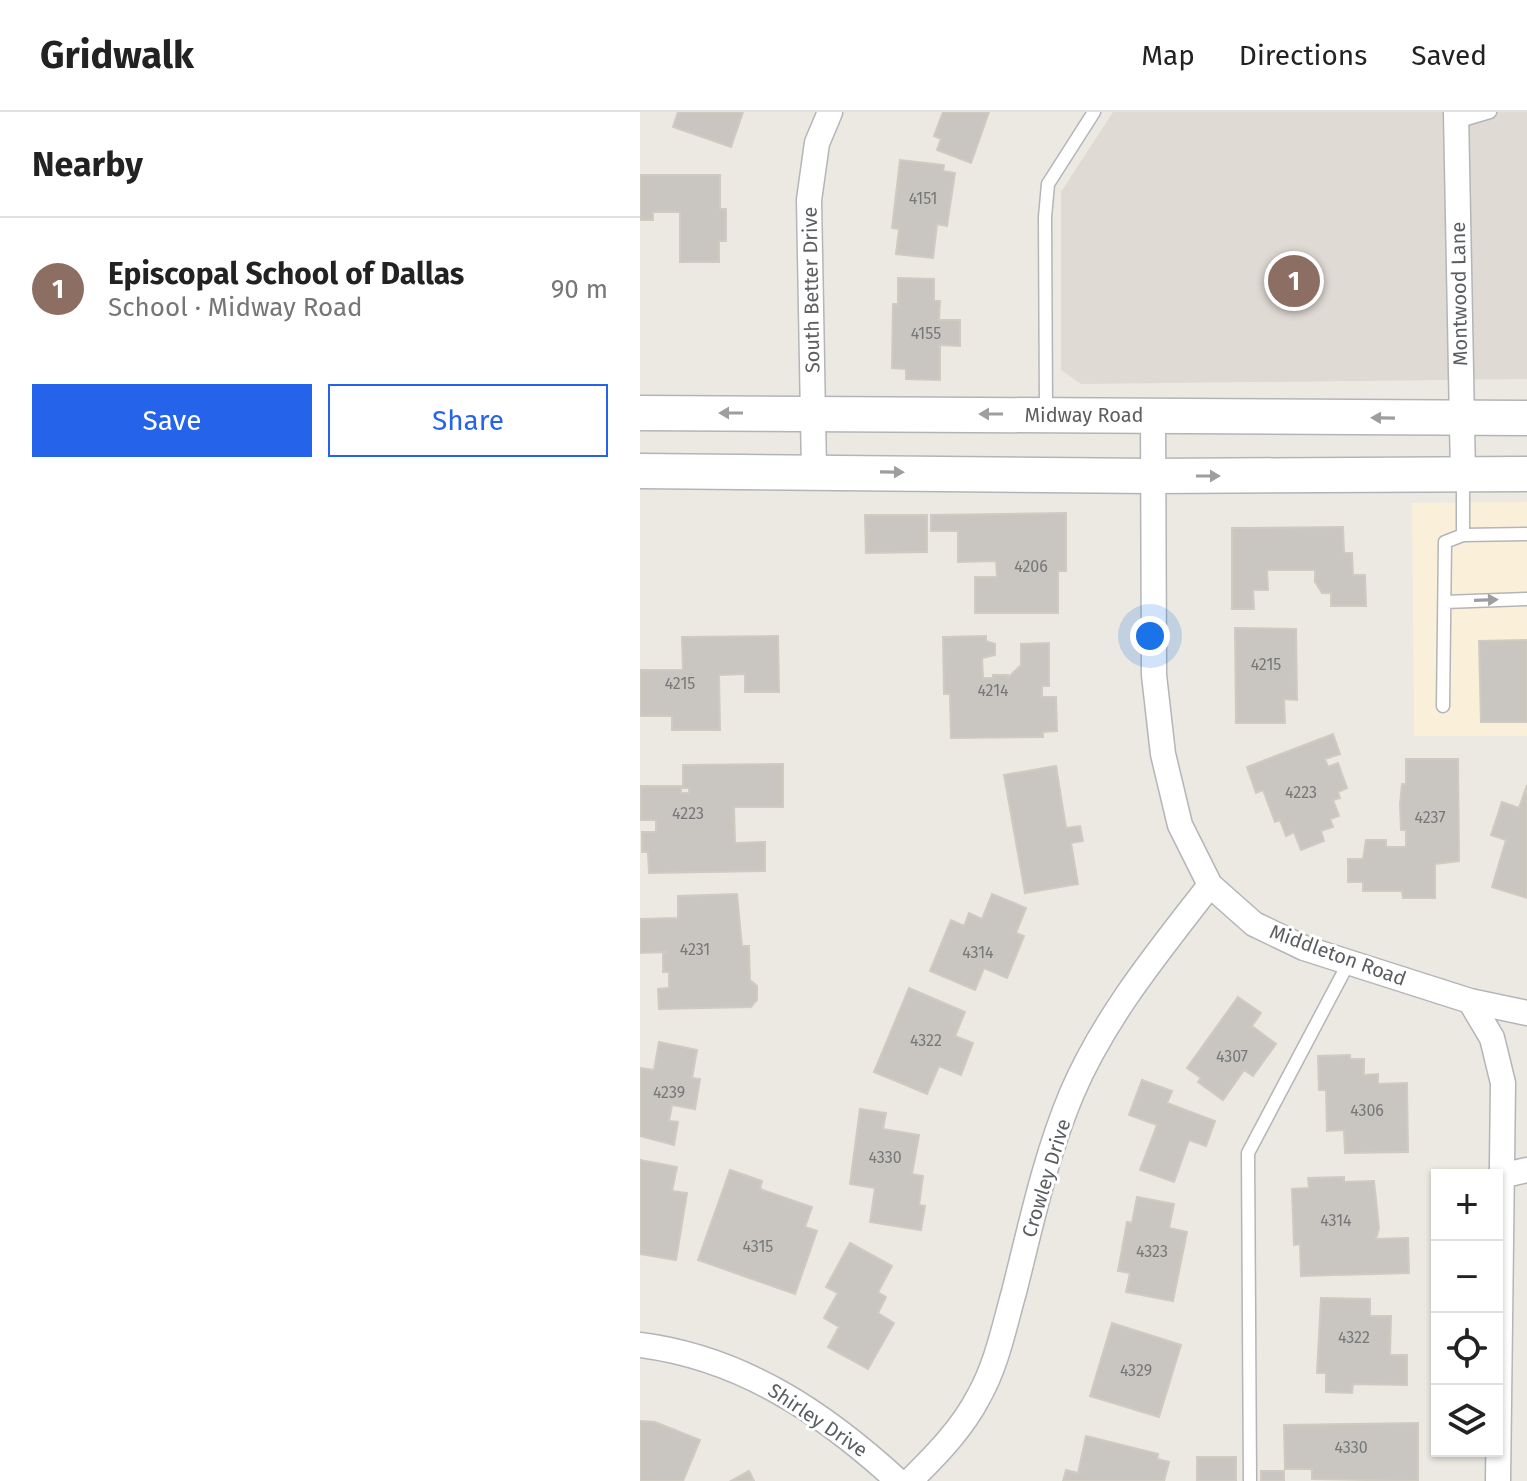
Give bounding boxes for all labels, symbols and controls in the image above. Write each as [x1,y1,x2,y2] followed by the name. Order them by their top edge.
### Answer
[40,32,194,78] text: Gridwalk
[1141,39,1195,72] text: Map
[1239,39,1367,72] text: Directions
[1411,39,1487,72] text: Saved
[32,144,143,185] text: Nearby
[909,189,937,208] house number: 4151
[798,207,824,373] street label: South Better Drive
[1446,222,1472,366] street label: Montwood Lane
[1268,251,1320,311] pin: 1
[108,256,464,292] text: Episcopal School of Dallas
[52,274,64,305] text: 1
[551,274,608,305] text: 90 m
[108,292,363,323] text: School · Midway Road
[911,324,941,343] house number: 4155
[32,384,312,457] button: Save
[328,384,608,457] button: Share
[1024,403,1144,427] street label: Midway Road
[718,407,743,419] one-way arrow
[978,408,1003,420] one-way arrow
[1370,412,1395,424] one-way arrow
[880,466,905,479] one-way arrow
[1196,470,1221,482] one-way arrow
[1014,557,1048,576] house number: 4206
[1474,594,1499,607] one-way arrow
[1130,616,1170,656] your location
[1251,655,1281,674] house number: 4215
[665,674,695,693] house number: 4215
[977,681,1009,700] house number: 4214
[1285,783,1317,802] house number: 4223
[672,804,704,823] house number: 4223
[1414,808,1446,827] house number: 4237
[1266,919,1410,991] street label: Middleton Road
[680,940,710,959] house number: 4231
[962,943,994,962] house number: 4314
[910,1031,942,1050] house number: 4322
[1216,1047,1248,1066] house number: 4307
[653,1083,685,1102] house number: 4239
[1350,1101,1384,1120] house number: 4306
[1017,1116,1075,1240] street label: Crowley Drive
[868,1148,902,1167] house number: 4330
[1431,1169,1503,1457] map controls
[1431,1169,1503,1241] button: +
[1320,1211,1352,1230] house number: 4314
[743,1237,773,1256] house number: 4315
[1431,1241,1503,1313] button: −
[1136,1242,1168,1261] house number: 4323
[1431,1313,1503,1385] button: locate
[1338,1328,1370,1347] house number: 4322
[1120,1361,1152,1380] house number: 4329
[764,1378,872,1462] street label: Shirley Drive
[1431,1385,1503,1457] button: layers
[1334,1438,1368,1457] house number: 4330

